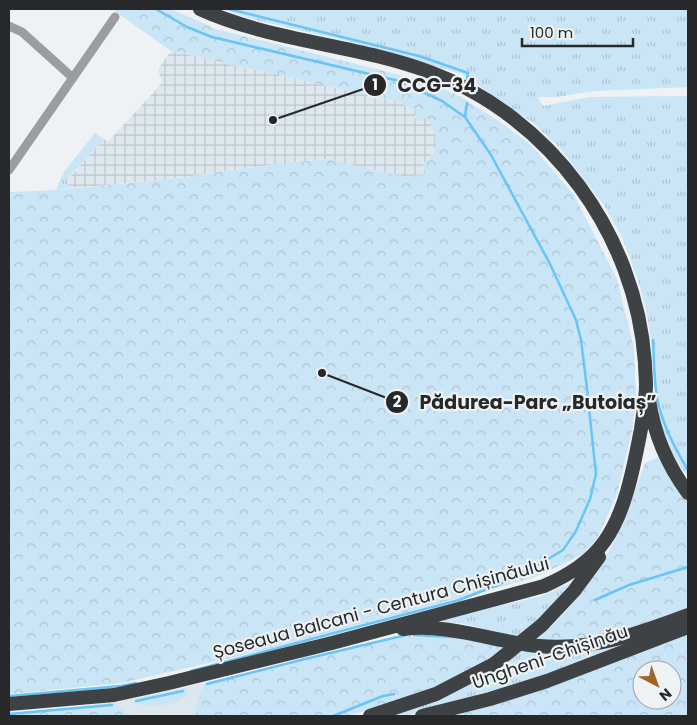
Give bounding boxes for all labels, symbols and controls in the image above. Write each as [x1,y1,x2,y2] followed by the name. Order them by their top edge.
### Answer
[522,15,633,47] scale bar
[530,22,573,43] text: 100 m
[362,68,486,102] callout: CCG-34
[398,72,477,99] text: CCG-34
[372,74,378,95] text: 1
[385,385,667,419] callout: Pădurea-Parc „Butoiaș”
[419,389,657,416] text: Pădurea-Parc „Butoiaș”
[393,391,402,412] text: 2
[210,551,552,665] street label: Șoseaua Balcani - Centura Chișinăului
[469,618,631,695] street label: Ungheni-Chișinău
[632,660,682,710] north arrow
[655,684,676,706] text: N

